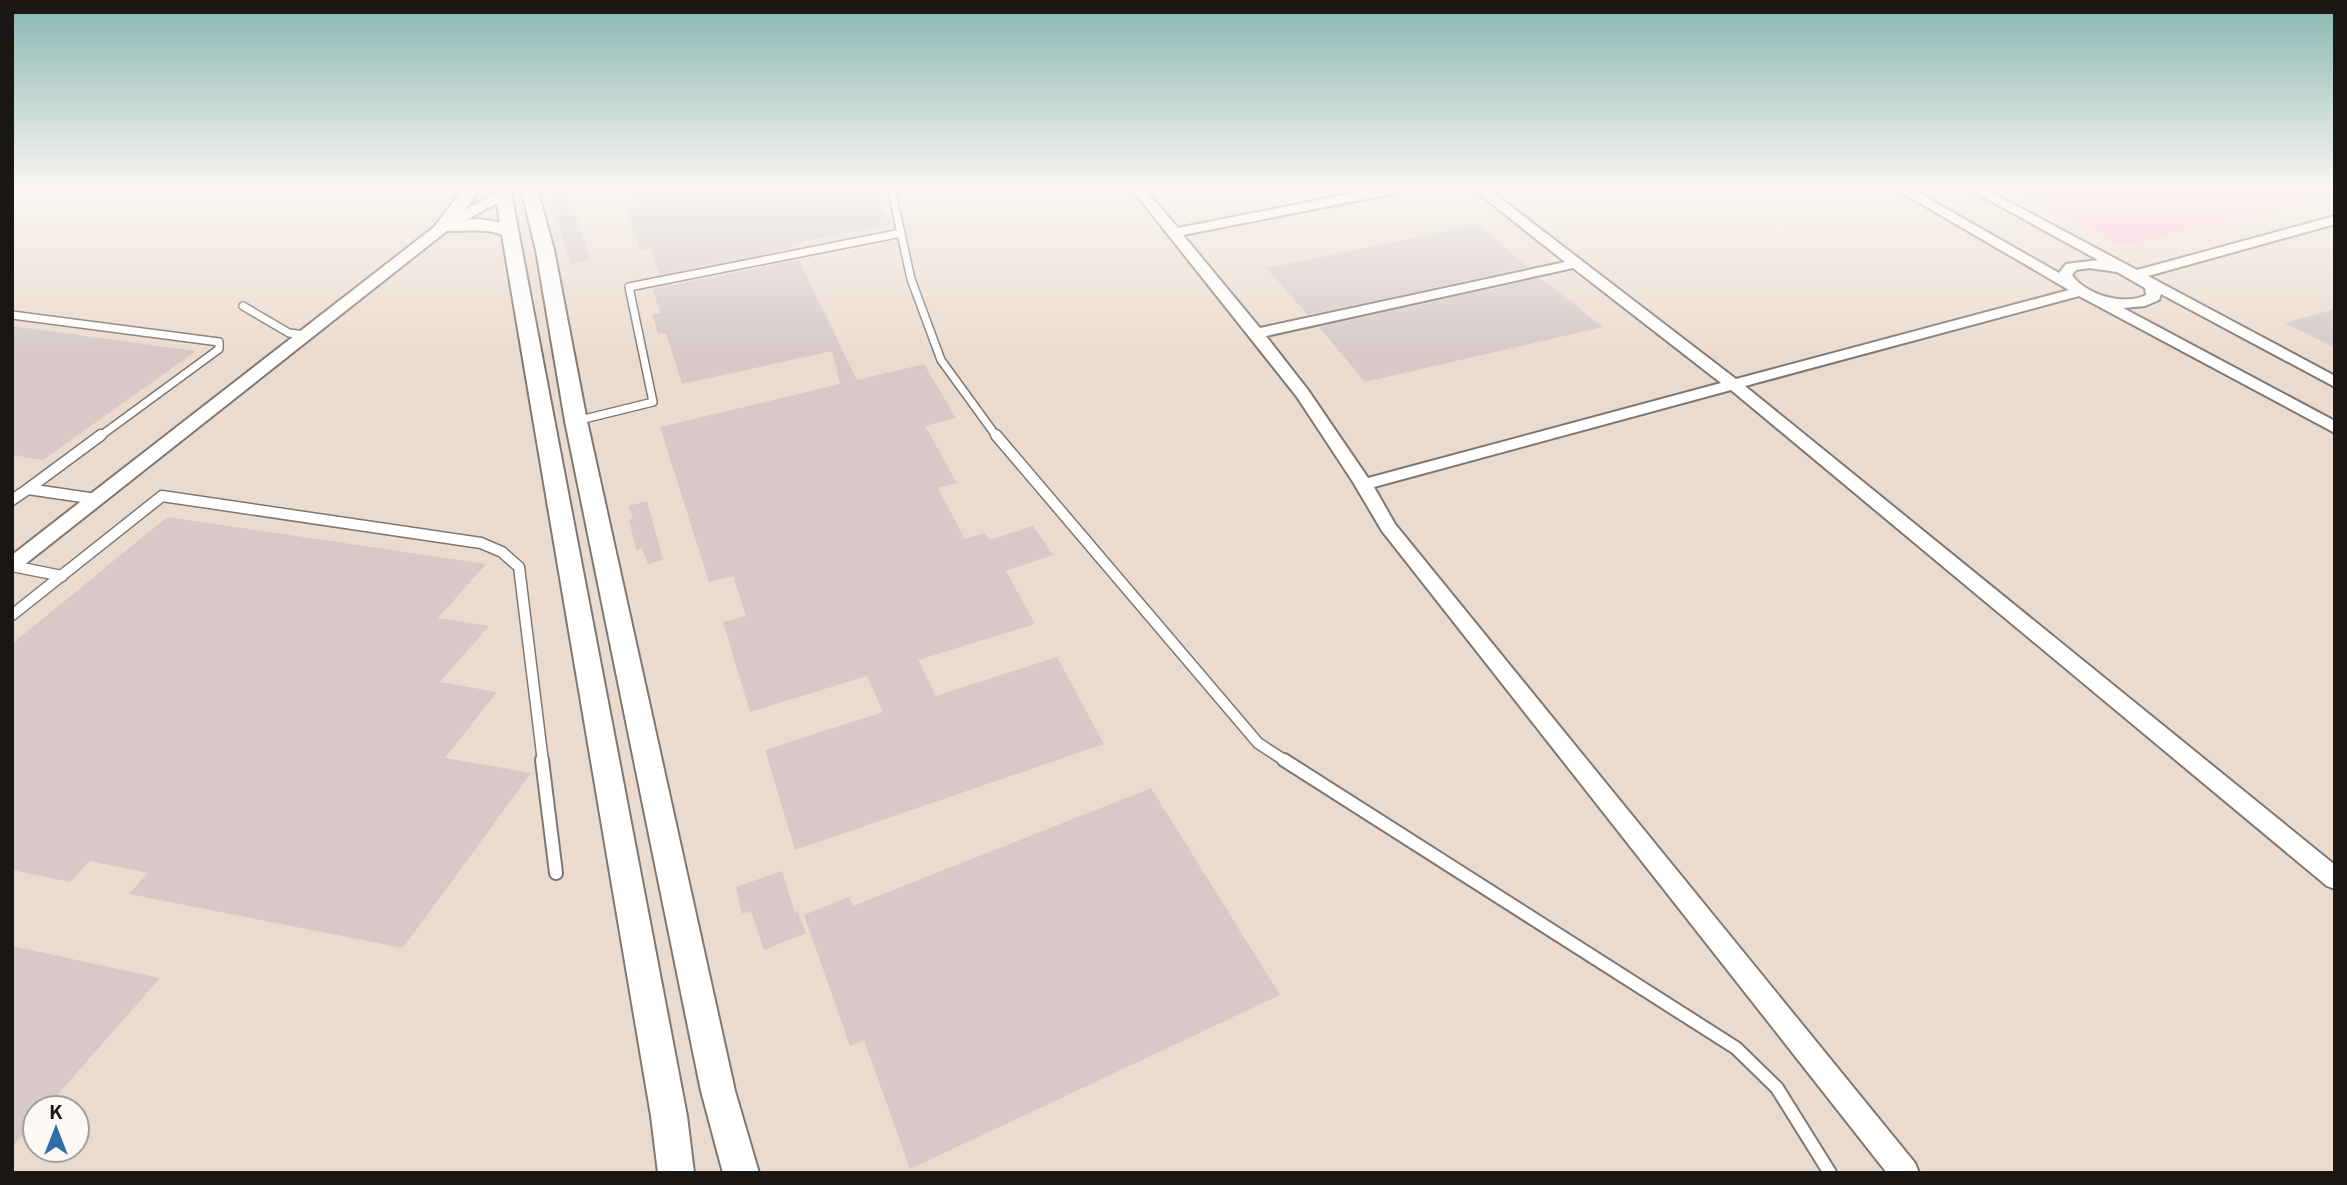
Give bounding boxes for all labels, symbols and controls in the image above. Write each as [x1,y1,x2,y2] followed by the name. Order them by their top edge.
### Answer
[21,1094,91,1164] north arrow
[49,1101,63,1123] text: K

